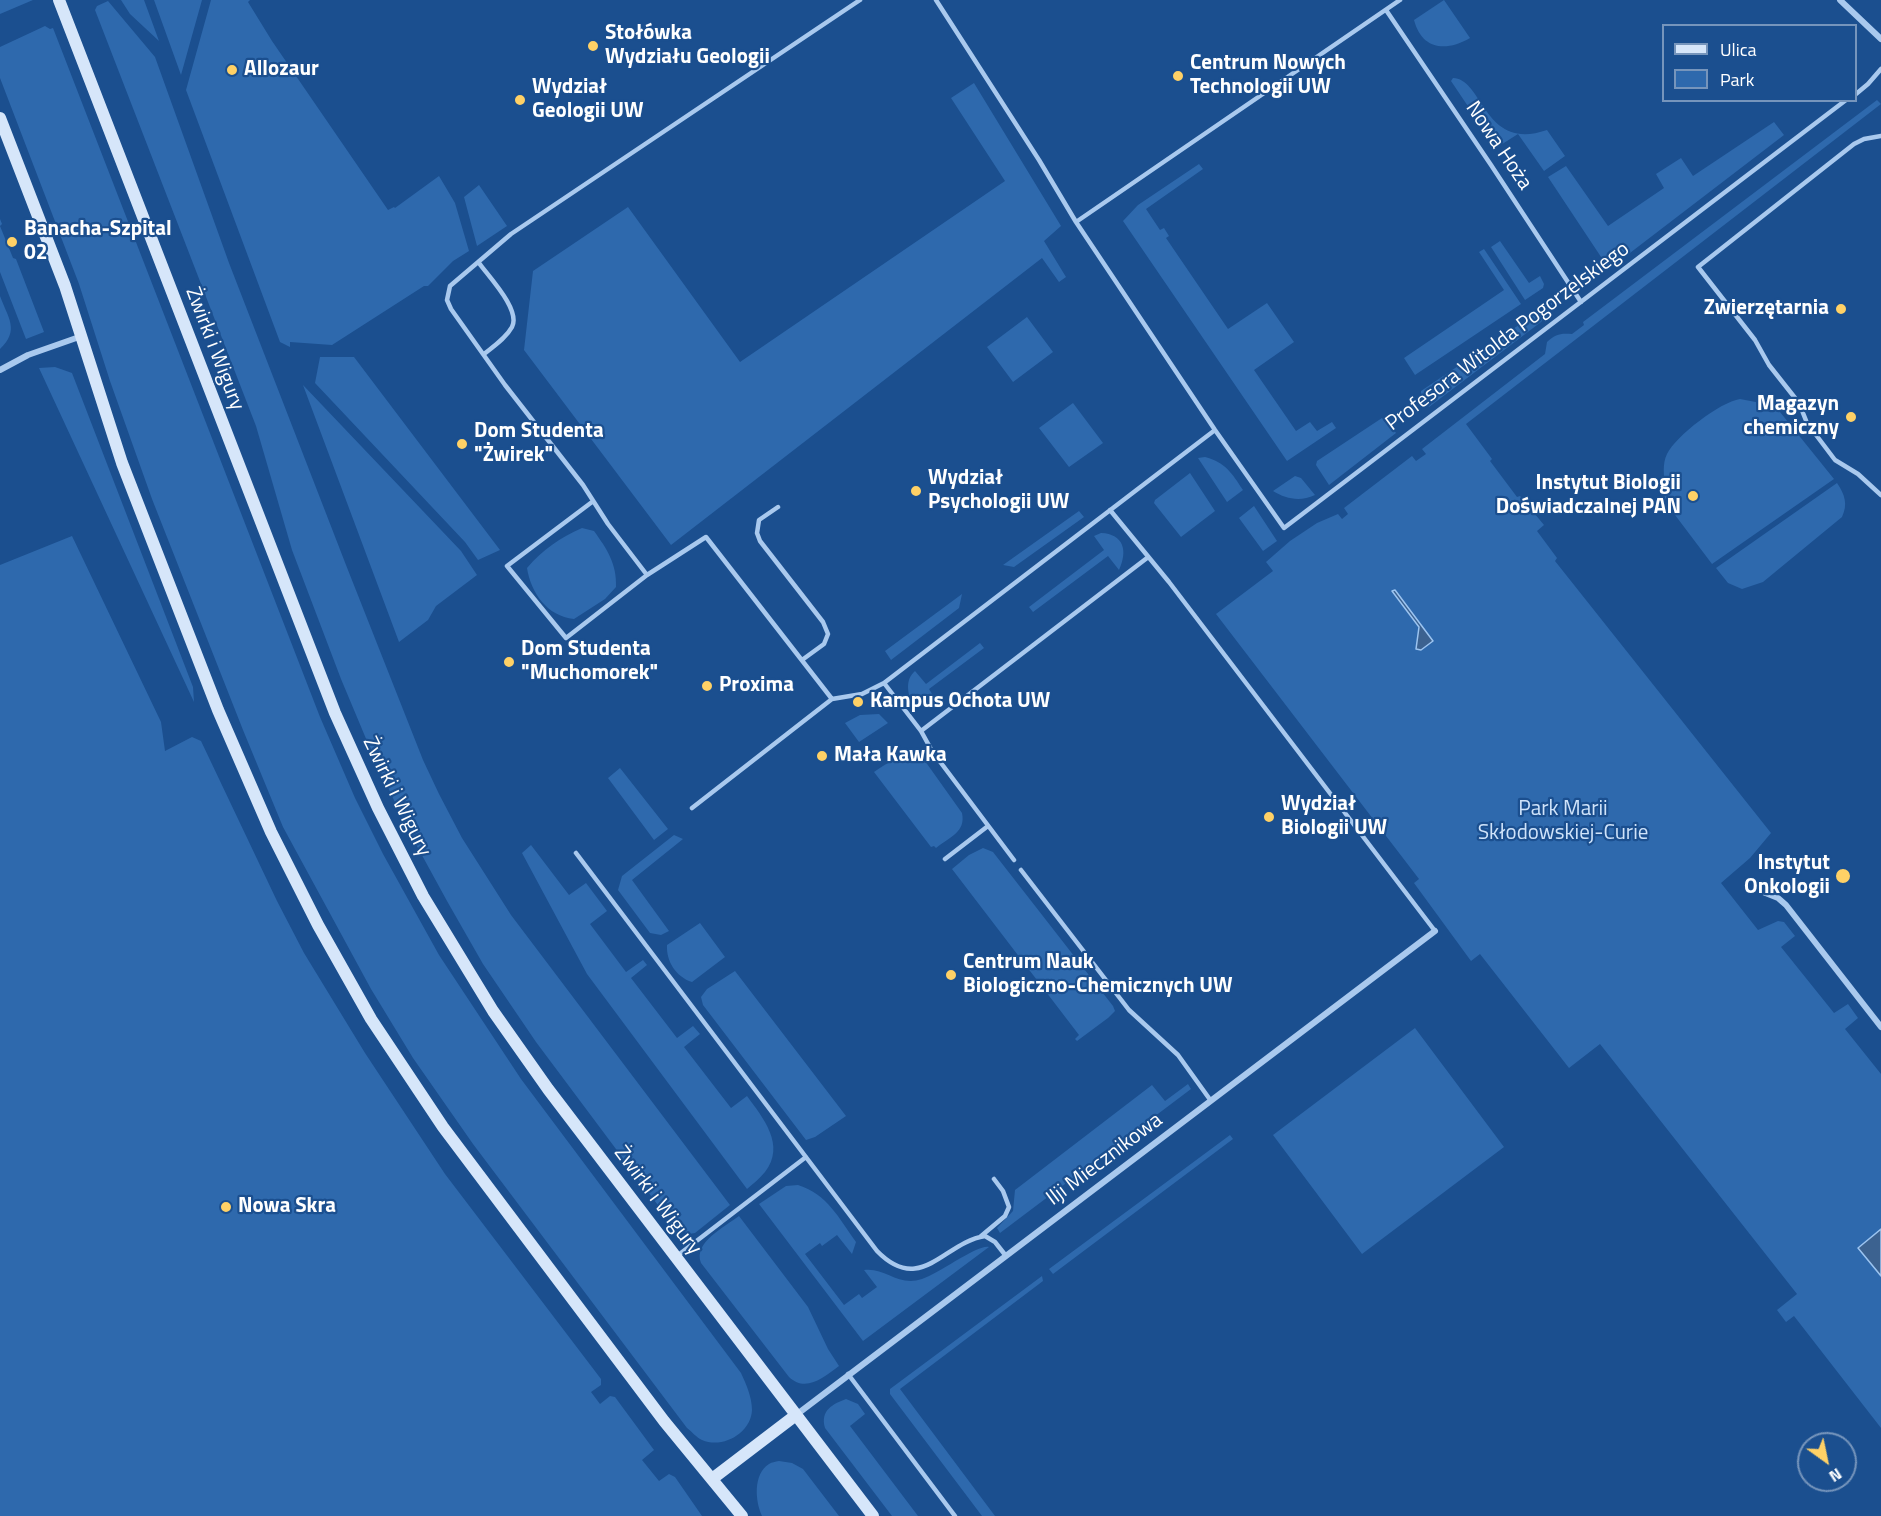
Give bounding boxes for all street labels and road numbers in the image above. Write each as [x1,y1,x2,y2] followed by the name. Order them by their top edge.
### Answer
[1459,97,1537,195] street label: Nowa Hoża
[1381,237,1635,437] street label: Profesora Witolda Pogorzelskiego
[179,284,249,414] street label: Żwirki i Wigury
[356,733,436,861] street label: Żwirki i Wigury
[1042,1108,1168,1212] street label: Ilji Miecznikowa
[608,1142,706,1260] street label: Żwirki i Wigury

